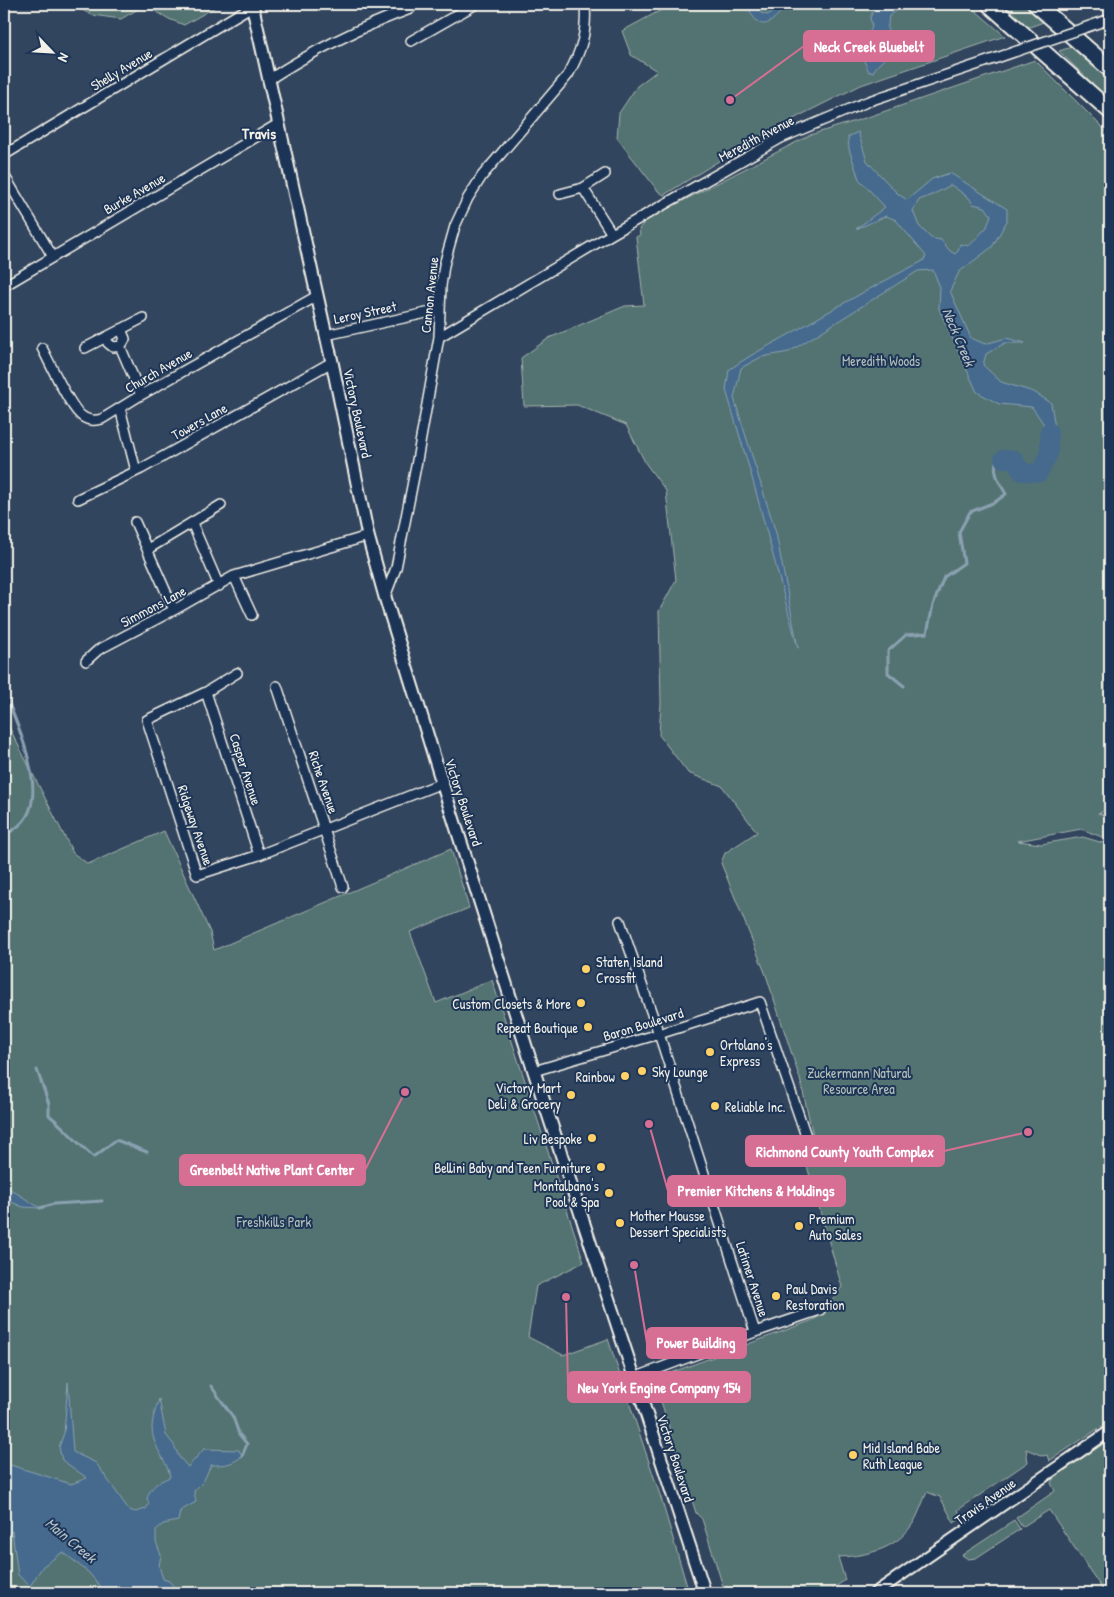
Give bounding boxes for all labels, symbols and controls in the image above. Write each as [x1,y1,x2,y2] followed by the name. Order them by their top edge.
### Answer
[28,28,78,78] north arrow
[804,31,934,61] callout: Neck Creek Bluebelt
[814,36,925,57] text: Neck Creek Bluebelt
[87,43,156,96] street label: Shelly Avenue
[54,50,74,66] text: N
[715,110,797,166] street label: Meredith Avenue
[241,123,276,144] district label: Travis
[100,168,169,218] street label: Burke Avenue
[416,256,442,334] street label: Cannon Avenue
[332,296,398,329] street label: Leroy Street
[937,305,981,371] water label: Neck Creek
[121,343,195,397] street label: Church Avenue
[842,351,920,370] park label: Meredith Woods
[338,367,377,460] street label: Victory Boulevard
[168,398,231,444] street label: Towers Lane
[117,581,190,631] street label: Simmons Lane
[225,731,267,808] street label: Casper Avenue
[304,748,344,816] street label: Riche Avenue
[440,756,487,849] street label: Victory Boulevard
[172,782,219,868] street label: Ridgeway Avenue
[596,952,663,987] place label: Staten Island Crossfit
[580,963,592,975] marker: Staten Island Crossfit
[452,994,571,1013] place label: Custom Closets & More
[575,997,587,1009] marker: Custom Closets & More
[601,1003,686,1045] street label: Baron Boulevard
[497,1018,578,1038] place label: Repeat Boutique
[582,1021,594,1033] marker: Repeat Boutique
[720,1035,773,1071] place label: Ortolano's Express
[704,1046,716,1058] marker: Ortolano's Express
[652,1062,708,1082] place label: Sky Lounge
[807,1063,911,1098] park label: Zuckermann Natural Resource Area
[636,1065,648,1077] marker: Sky Lounge
[576,1067,616,1086] place label: Rainbow
[619,1070,631,1082] marker: Rainbow
[488,1078,561,1114] place label: Victory Mart Deli & Grocery
[565,1089,577,1101] marker: Victory Mart Deli & Grocery
[725,1097,786,1116] place label: Reliable Inc.
[709,1100,721,1112] marker: Reliable Inc.
[524,1129,582,1149] place label: Liv Bespoke
[586,1132,598,1144] marker: Liv Bespoke
[746,1136,944,1166] callout: Richmond County Youth Complex
[756,1141,934,1163] text: Richmond County Youth Complex
[180,1155,365,1185] callout: Greenbelt Native Plant Center
[434,1158,591,1178] place label: Bellini Baby and Teen Furniture
[190,1159,355,1180] text: Greenbelt Native Plant Center
[595,1161,607,1173] marker: Bellini Baby and Teen Furniture
[534,1176,600,1212] place label: Montalbano's Pool & Spa
[668,1176,845,1206] callout: Premier Kitchens & Moldings
[678,1180,835,1202] text: Premier Kitchens & Moldings
[603,1187,615,1199] marker: Montalbano's Pool & Spa
[630,1206,727,1242] place label: Mother Mousse Dessert Specialists
[809,1209,862,1244] place label: Premium Auto Sales
[236,1212,311,1231] park label: Freshkills Park
[614,1217,626,1229] marker: Mother Mousse Dessert Specialists
[793,1220,805,1232] marker: Premium Auto Sales
[732,1239,774,1319] street label: Latimer Avenue
[786,1279,845,1314] place label: Paul Davis Restoration
[770,1290,782,1302] marker: Paul Davis Restoration
[647,1328,746,1358] callout: Power Building
[656,1332,736,1354] text: Power Building
[568,1372,750,1402] callout: New York Engine Company 154
[578,1377,741,1399] text: New York Engine Company 154
[652,1412,699,1505] street label: Victory Boulevard
[863,1438,940,1474] place label: Mid Island Babe Ruth League
[847,1449,859,1461] marker: Mid Island Babe Ruth League
[951,1473,1020,1529] street label: Travis Avenue
[41,1512,102,1569] water label: Main Creek

